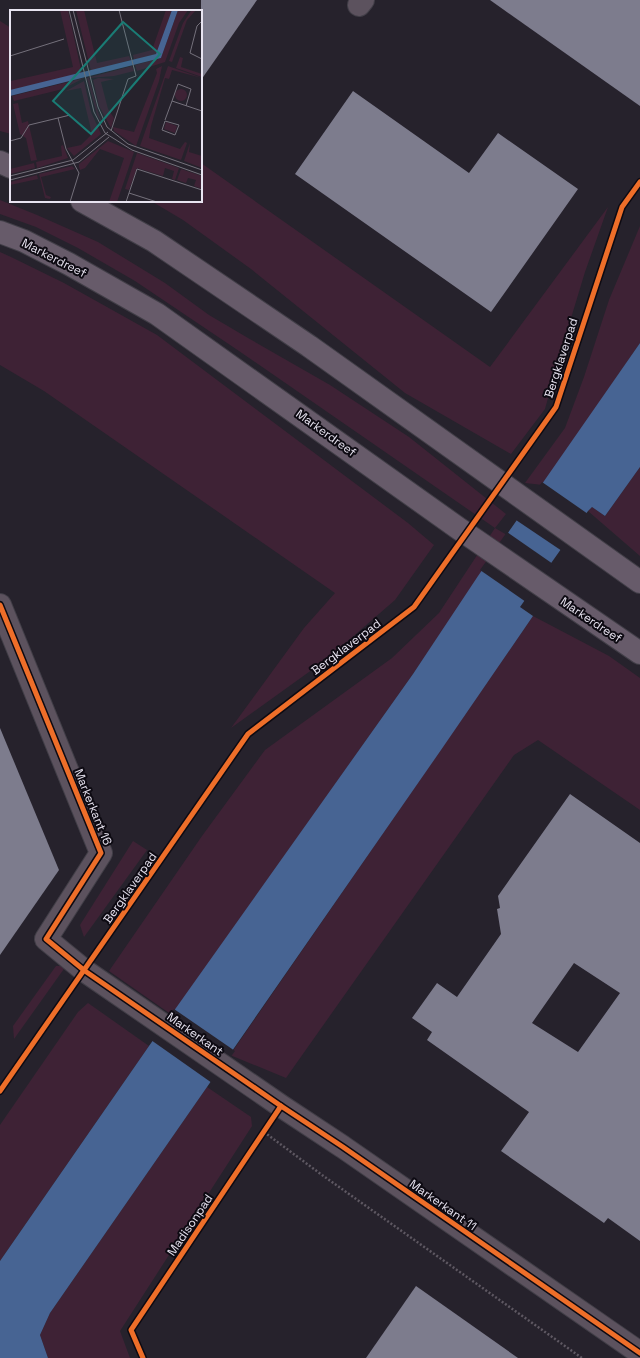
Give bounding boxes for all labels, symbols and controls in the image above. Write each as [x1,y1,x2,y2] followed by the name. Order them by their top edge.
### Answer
[10,10,202,202] inset map
[19,235,89,281] street label: Markerdreef
[541,316,581,400] street label: Bergklaverpad
[293,406,359,460] street label: Markerdreef
[557,594,625,646] street label: Markerdreef
[308,616,384,678] street label: Bergklaverpad
[70,766,116,848] street label: Markerkant 16
[100,849,160,927] street label: Bergklaverpad
[164,1009,226,1059] street label: Markerkant
[406,1176,480,1234] street label: Markerkant 11
[163,1191,217,1259] street label: Madisonpad

